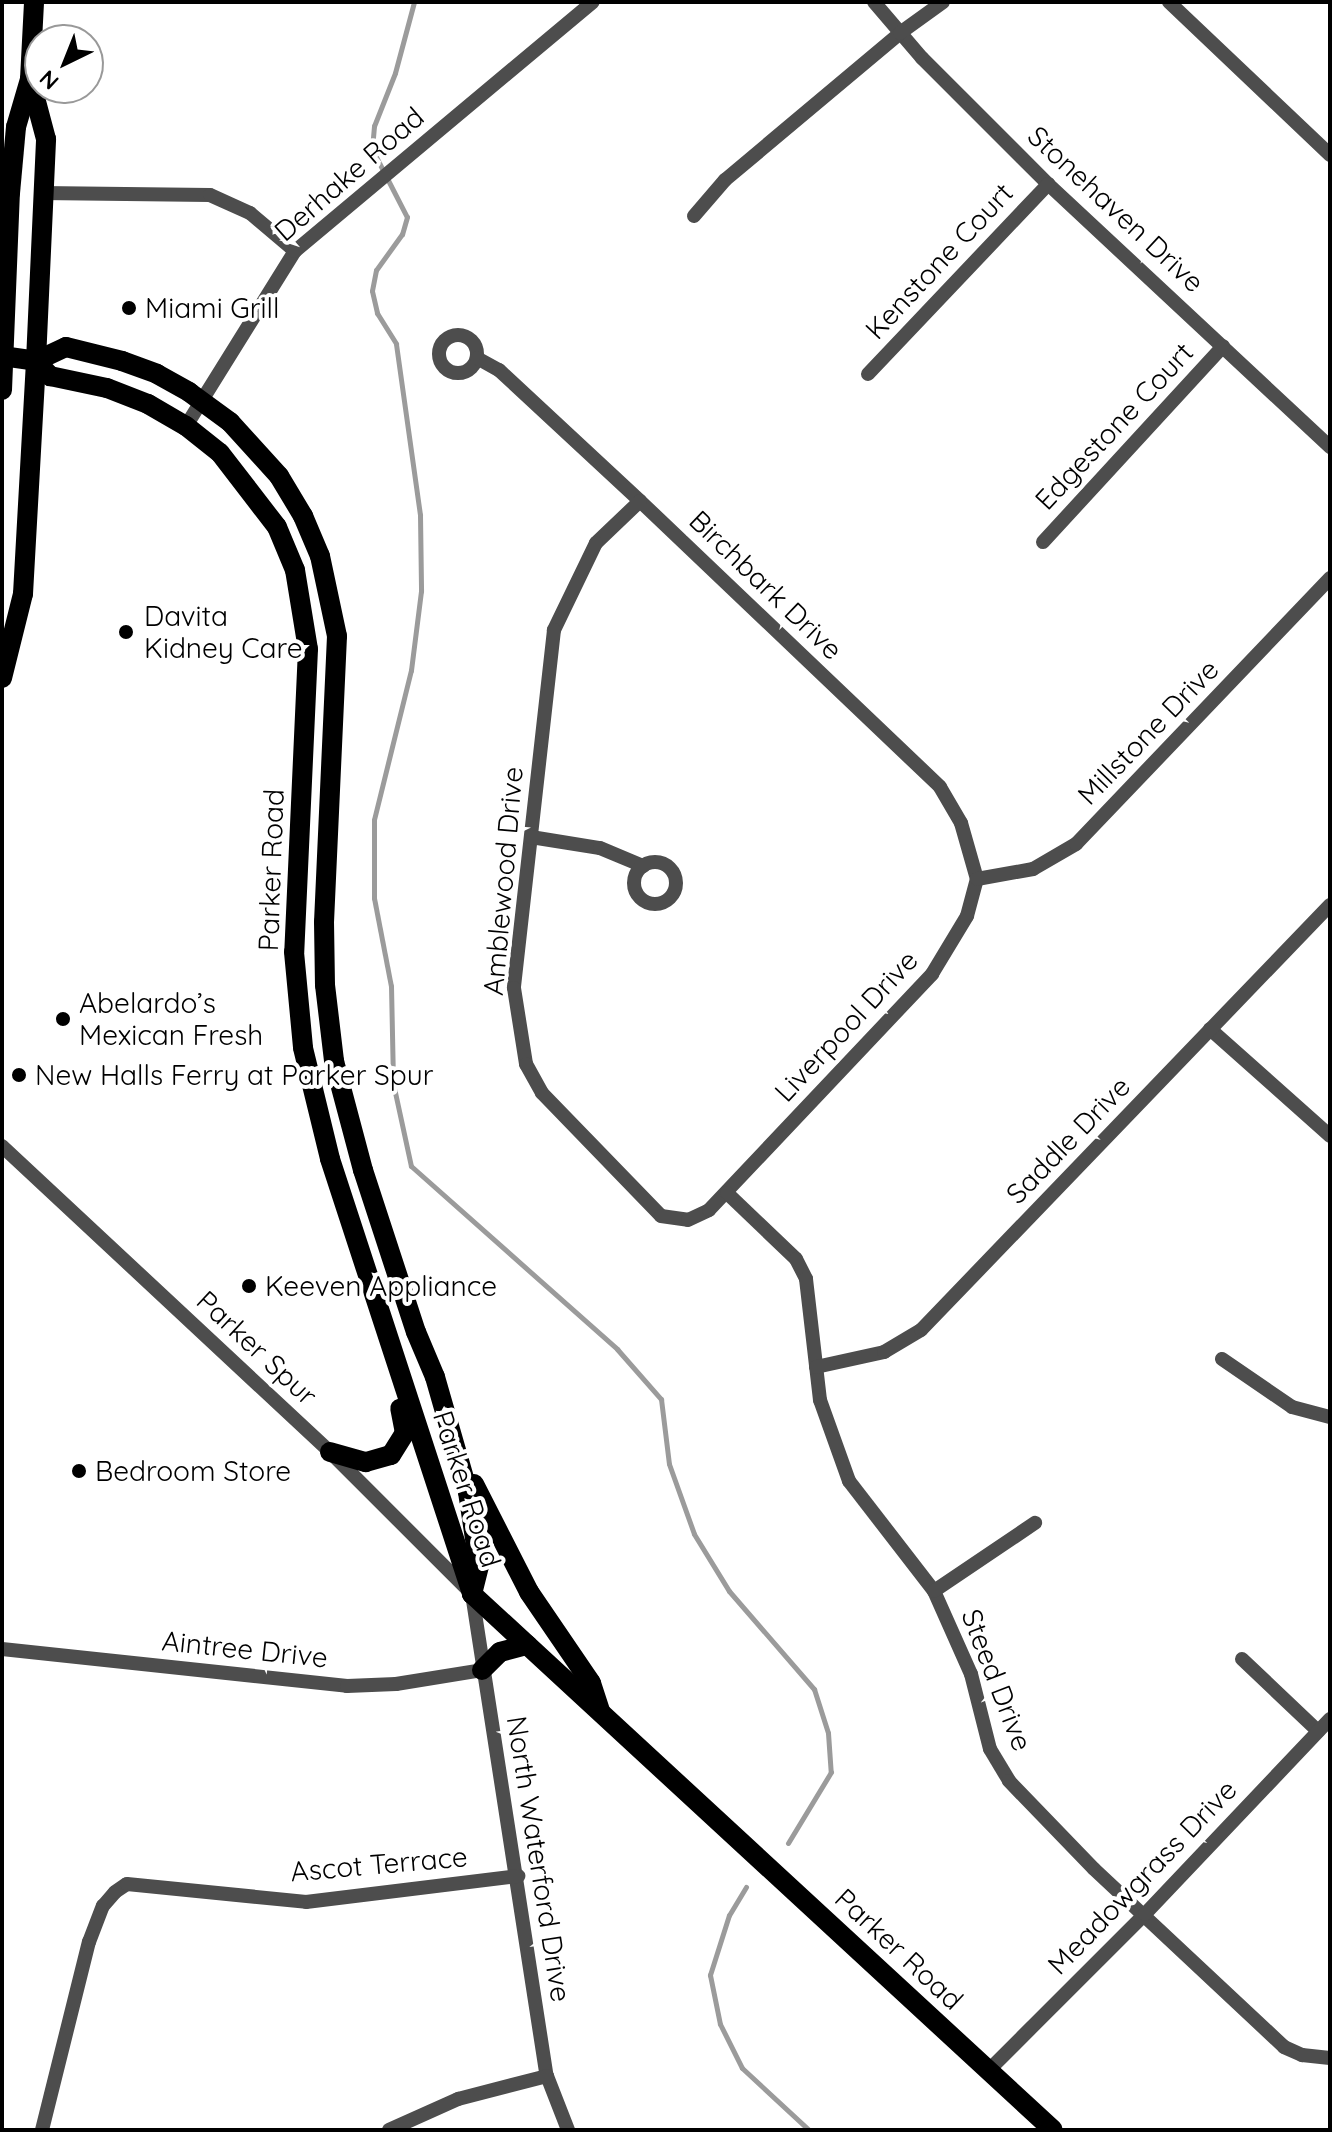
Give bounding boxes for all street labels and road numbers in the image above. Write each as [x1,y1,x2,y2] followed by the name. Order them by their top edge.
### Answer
[267,100,431,248] street label: Derhake Road
[1021,119,1211,299] street label: Stonehaven Drive
[858,176,1020,346] street label: Kenstone Court
[1028,336,1200,516] street label: Edgestone Court
[683,504,849,666] street label: Birchbark Drive
[1070,653,1226,811] street label: Millstone Drive
[476,765,530,997] street label: Amblewood Drive
[251,788,291,952] street label: Parker Road
[767,943,925,1109] street label: Liverpool Drive
[999,1069,1137,1211] street label: Saddle Drive
[190,1284,324,1412] street label: Parker Spur
[426,1407,508,1571] street label: Parker Road
[955,1605,1039,1755] street label: Steed Drive
[160,1624,330,1674] street label: Aintree Drive
[500,1714,578,2004] street label: North Waterford Drive
[1041,1773,1243,1981] street label: Meadowgrass Drive
[289,1840,469,1888] street label: Ascot Terrace
[828,1881,970,2017] street label: Parker Road

